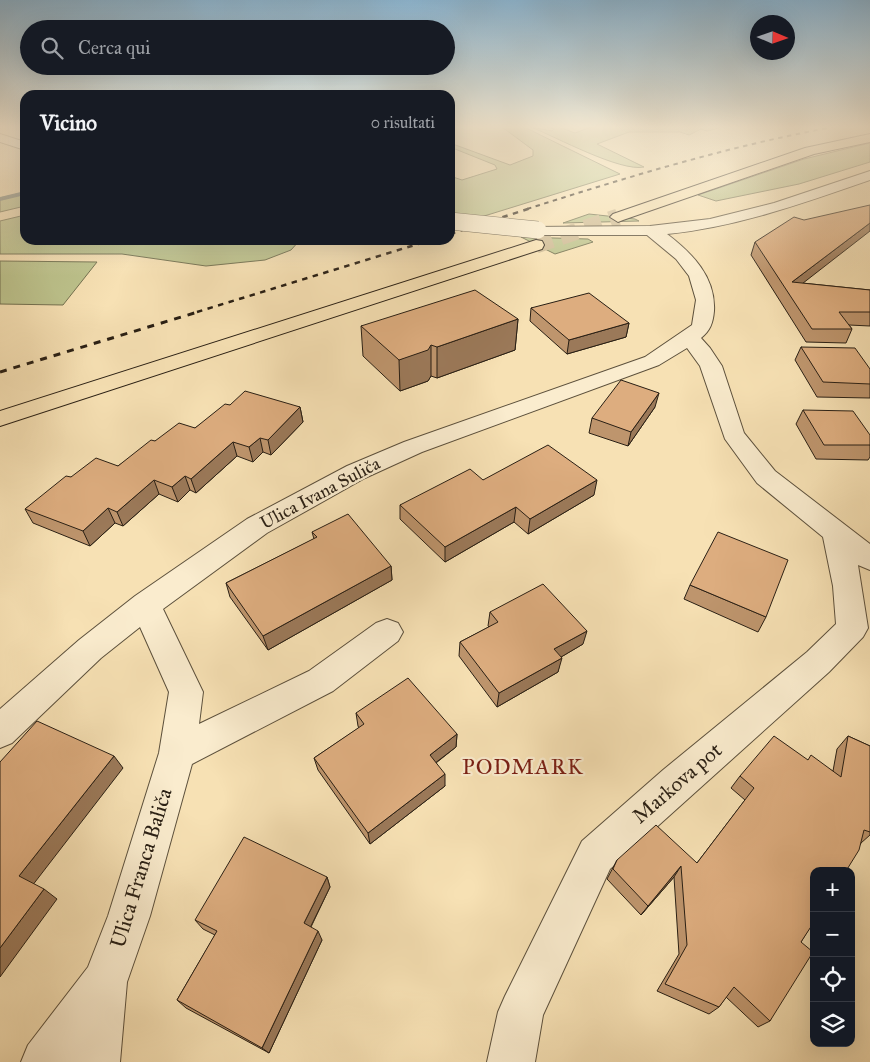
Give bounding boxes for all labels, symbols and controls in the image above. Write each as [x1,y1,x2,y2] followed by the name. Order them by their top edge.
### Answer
[750,15,795,60] north arrow
[20,20,455,75] search box
[38,34,66,62] icon: search
[78,36,150,59] text: Cerca qui
[40,110,97,136] text: Vicino
[371,113,435,132] text: 0 risultati
[256,452,384,534] street label: Ulica Ivana Suliča
[627,737,728,829] street label: Markova pot
[462,753,584,780] district label: PODMARK
[104,785,178,951] street label: Ulica Franca Baliča
[810,867,855,1047] map controls
[810,867,855,912] button: +
[810,912,855,957] button: −
[810,957,855,1002] button: locate
[810,1002,855,1047] button: layers

